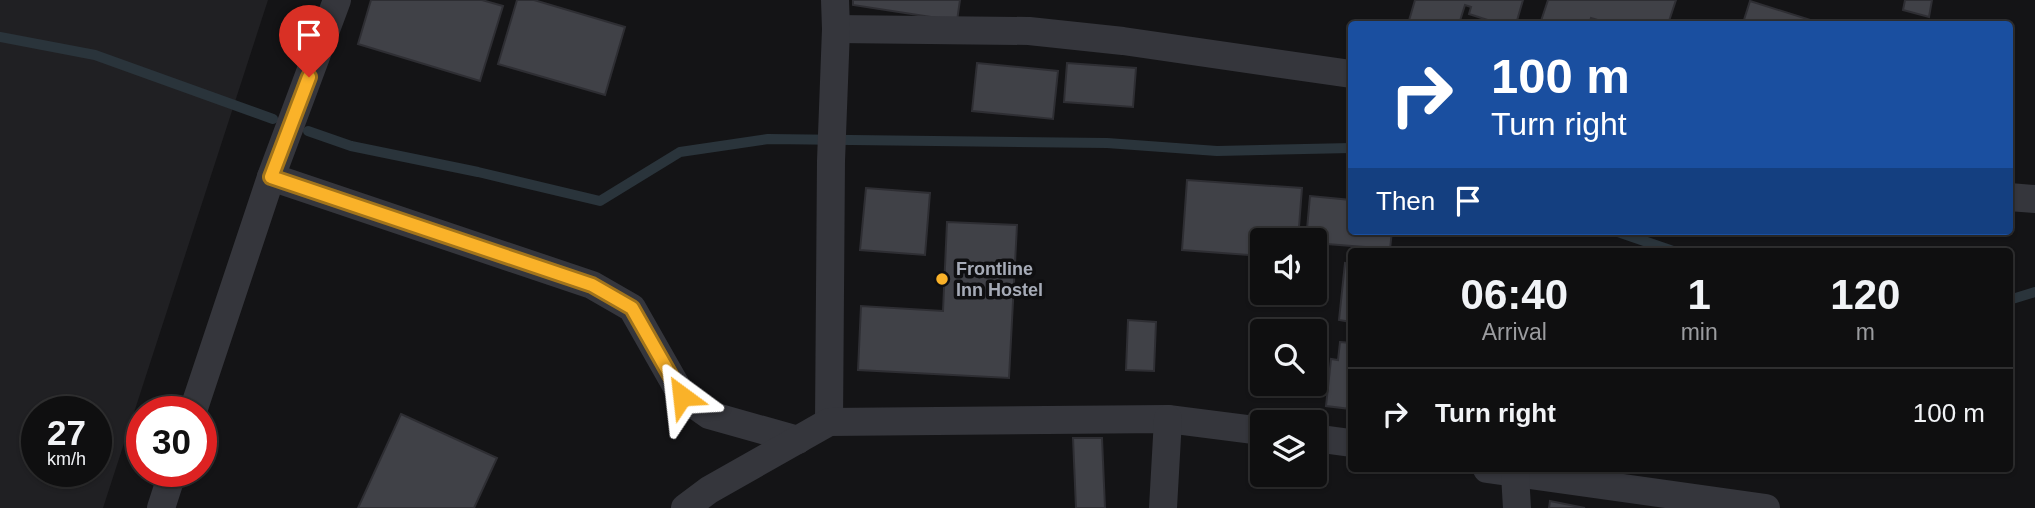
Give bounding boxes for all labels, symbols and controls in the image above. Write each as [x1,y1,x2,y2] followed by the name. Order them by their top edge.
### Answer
[279,5,339,77] pin
[290,16,328,54] icon: arrive
[1376,49,1467,140] icon: right
[1491,49,1630,103] text: 100 m
[1491,106,1627,142] text: Turn right
[1449,182,1487,220] icon: arrive
[1376,186,1435,216] text: Then
[1250,228,1327,487] map controls
[1250,228,1327,305] button: sound
[956,259,1043,300] place label: Frontline Inn Hostel
[934,271,950,287] marker: Frontline Inn Hostel
[1461,271,1568,318] text: 06:40
[1687,271,1711,318] text: 1
[1830,271,1900,318] text: 120
[1250,319,1327,396] button: search
[1482,319,1547,345] text: Arrival
[1681,319,1718,345] text: min
[1856,319,1875,345] text: m
[645,359,719,433] position arrow
[1376,395,1414,433] icon: right
[126,396,217,487] speed limit sign: 30
[1435,398,1556,428] text: Turn right
[1913,398,1985,428] text: 100 m
[1250,410,1327,487] button: layers
[47,413,86,452] text: 27
[47,449,86,469] text: km/h

